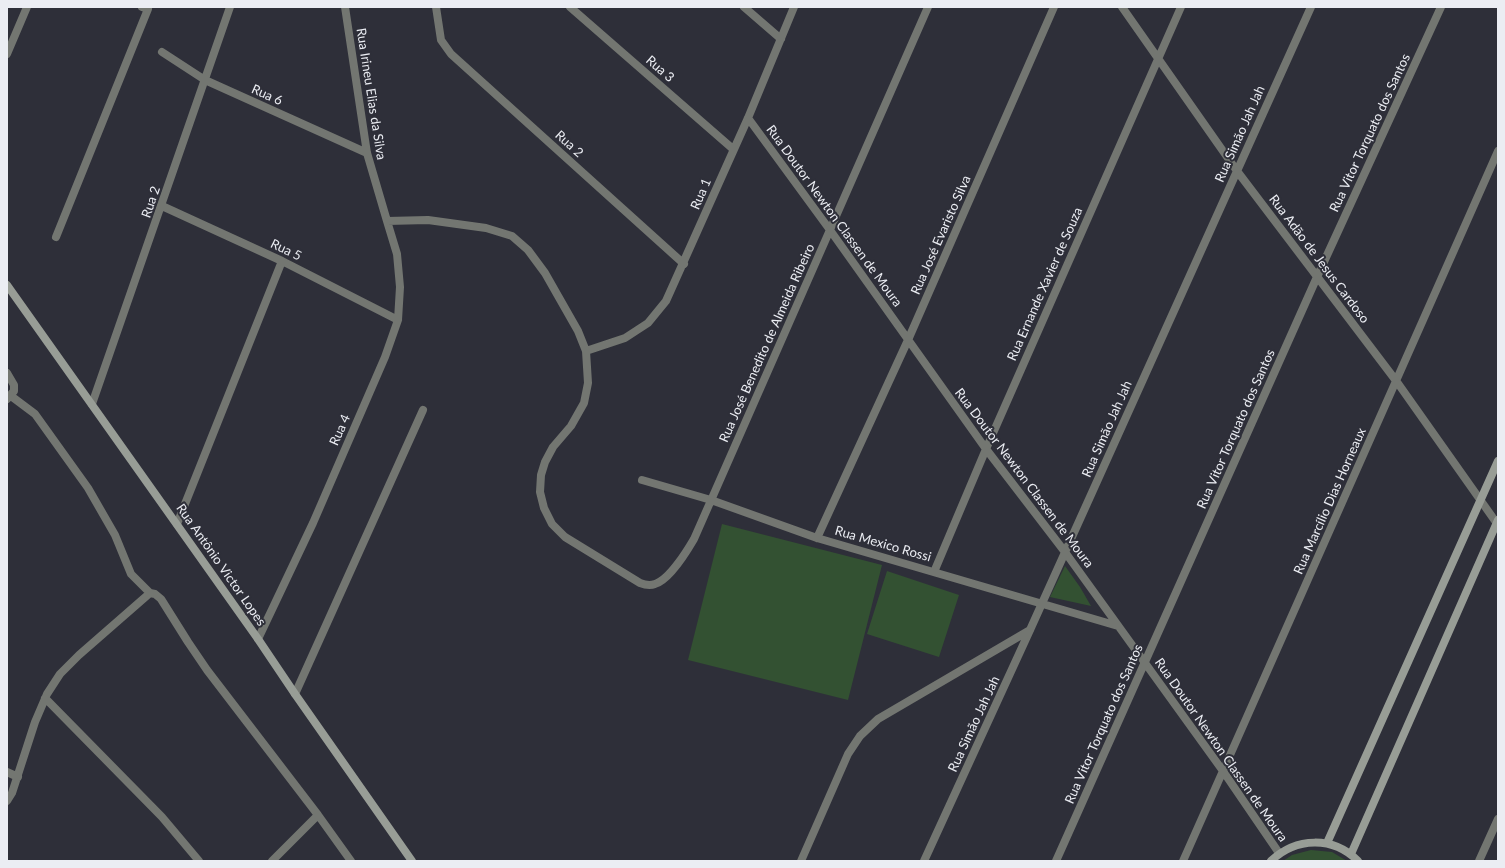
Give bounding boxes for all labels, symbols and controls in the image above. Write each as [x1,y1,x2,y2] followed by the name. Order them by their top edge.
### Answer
[353,27,389,161] street label: Rua Irineu Elias da Silva
[1326,51,1414,215] street label: Rua Vitor Torquato dos Santos
[643,52,677,86] street label: Rua 3
[249,81,285,109] street label: Rua 6
[1212,83,1268,185] street label: Rua Simão Jah Jah
[763,122,905,310] street label: Rua Doutor Newton Classen de Moura
[552,127,586,161] street label: Rua 2
[908,173,974,297] street label: Rua José Evaristo Silva
[687,176,715,212] street label: Rua 1
[138,184,164,220] street label: Rua 2
[1266,192,1372,326] street label: Rua Adão de Jesus Cardoso
[1004,205,1086,363] street label: Rua Ernande Xavier de Souza
[268,236,304,264] street label: Rua 5
[716,241,818,445] street label: Rua José Benedito de Almeida Ribeiro
[1194,347,1278,511] street label: Rua Vitor Torquato dos Santos
[1079,378,1135,480] street label: Rua Simão Jah Jah
[951,385,1097,571] street label: Rua Doutor Newton Classen de Moura
[326,412,354,448] street label: Rua 4
[1291,425,1369,577] street label: Rua Marcílio Dias Horneaux
[173,501,269,629] street label: Rua Antônio Victor Lopes
[833,523,933,565] street label: Rua Mexico Rossi
[1062,642,1146,806] street label: Rua Vitor Torquato dos Santos
[1151,655,1291,845] street label: Rua Doutor Newton Classen de Moura
[945,674,1003,774] street label: Rua Simão Jah Jah

